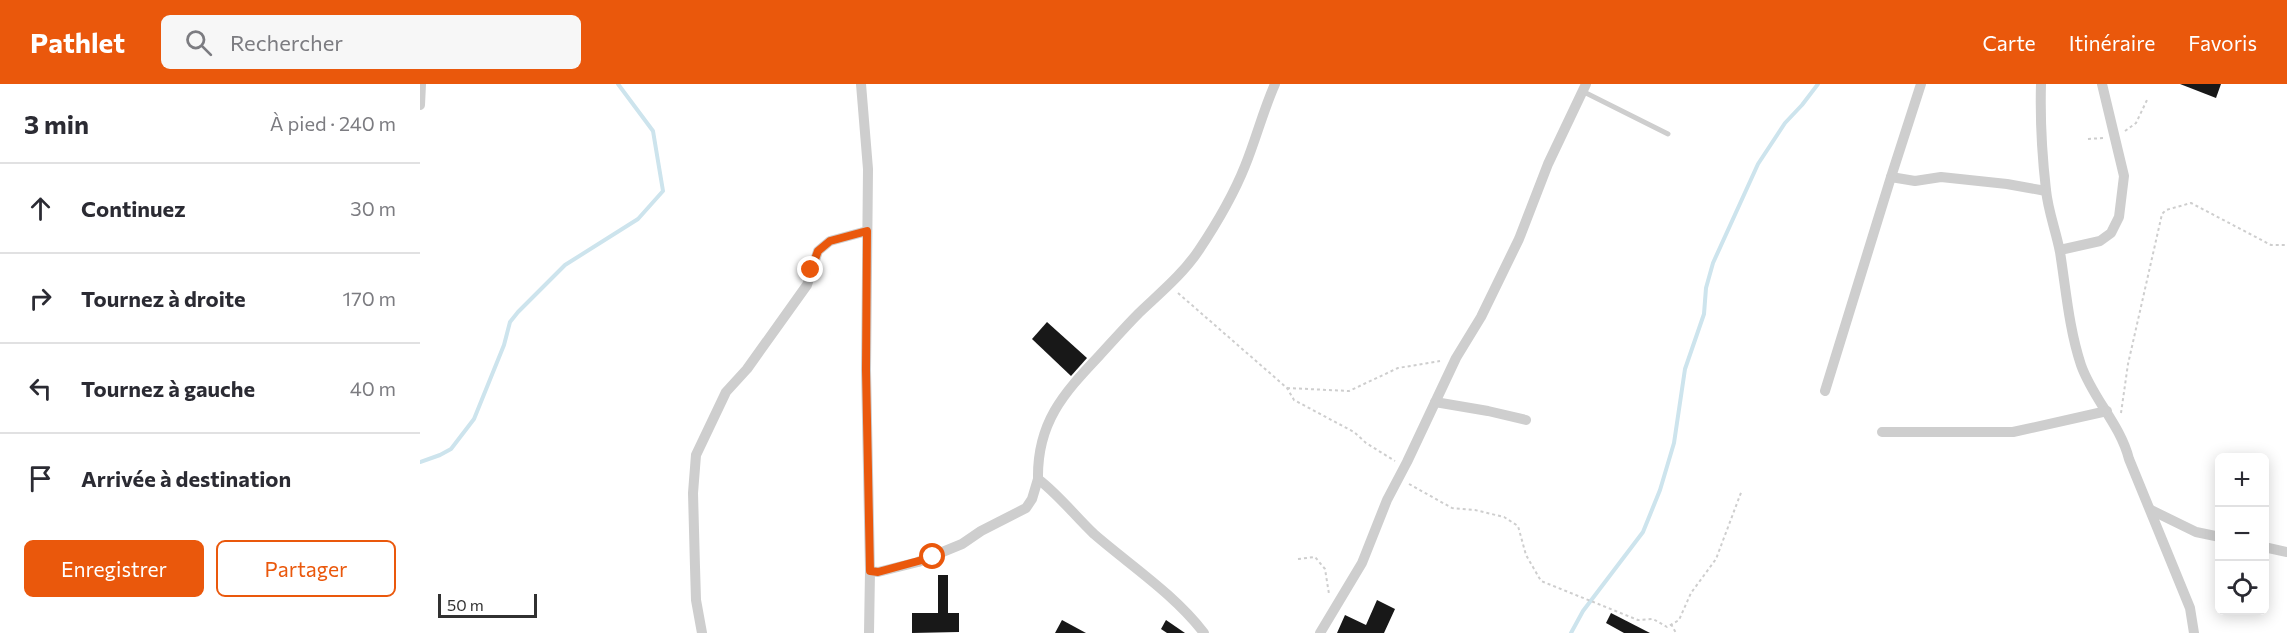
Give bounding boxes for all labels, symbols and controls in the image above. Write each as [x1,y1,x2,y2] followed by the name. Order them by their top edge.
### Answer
[161,15,581,69] search box
[30,25,125,59] text: Pathlet
[182,26,215,59] icon: search
[230,29,343,56] text: Rechercher
[1982,30,2036,55] text: Carte
[2069,30,2155,55] text: Itinéraire
[2188,30,2257,55] text: Favoris
[24,108,89,139] text: 3 min
[270,111,396,135] text: À pied · 240 m
[24,192,57,225] icon: ahead
[81,195,186,222] text: Continuez
[350,196,396,220] text: 30 m
[797,256,823,282] route end
[24,282,57,315] icon: right
[81,285,246,312] text: Tournez à droite
[343,286,396,310] text: 170 m
[24,372,57,405] icon: left
[81,375,255,402] text: Tournez à gauche
[350,376,396,400] text: 40 m
[2215,453,2269,615] map controls
[2215,453,2269,507] button: +
[24,462,57,495] icon: arrive
[81,465,291,492] text: Arrivée à destination
[2215,507,2269,561] button: −
[24,540,204,597] button: Enregistrer
[216,540,396,597] button: Partager
[919,543,945,569] route start
[2215,561,2269,615] button: locate
[438,591,537,618] scale bar
[447,595,484,614] text: 50 m

